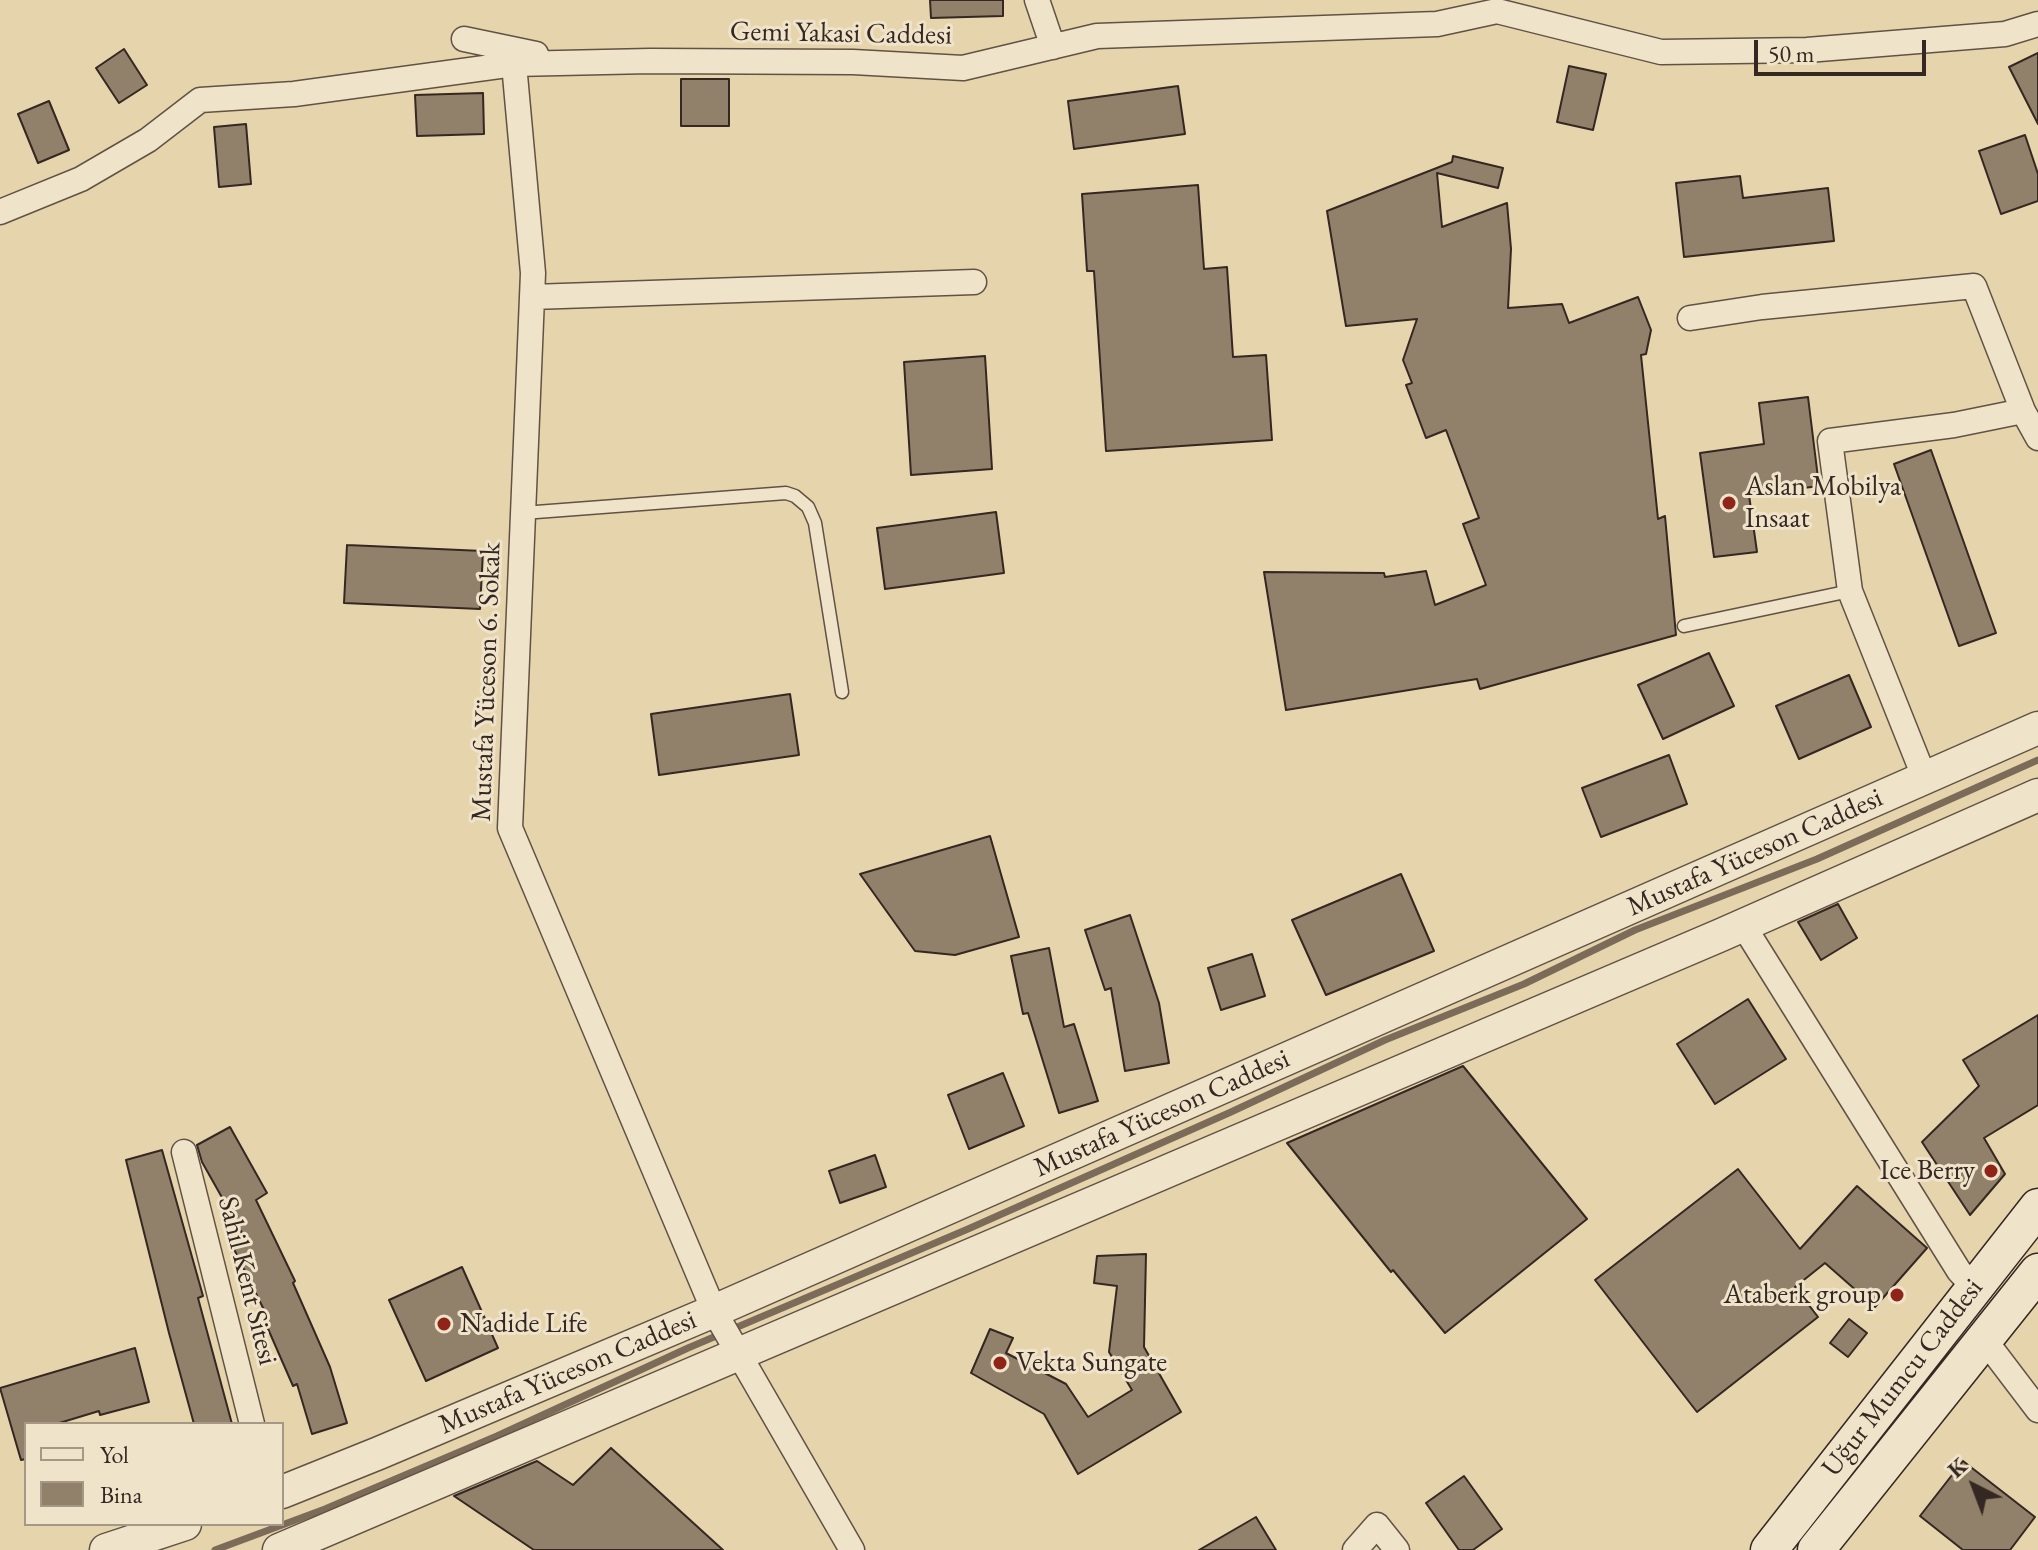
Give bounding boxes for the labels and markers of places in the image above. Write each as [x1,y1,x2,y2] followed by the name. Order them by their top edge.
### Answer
[1745,470,1901,536] place label: Aslan Mobilya Insaat
[1720,494,1738,512] marker: Aslan Mobilya Insaat
[1880,1154,1975,1188] place label: Ice Berry
[1982,1162,2000,1180] marker: Ice Berry
[1724,1278,1881,1312] place label: Ataberk group
[1888,1286,1906,1304] marker: Ataberk group
[460,1307,587,1341] place label: Nadide Life
[435,1315,453,1333] marker: Nadide Life
[1016,1346,1167,1380] place label: Vekta Sungate
[991,1354,1009,1372] marker: Vekta Sungate

